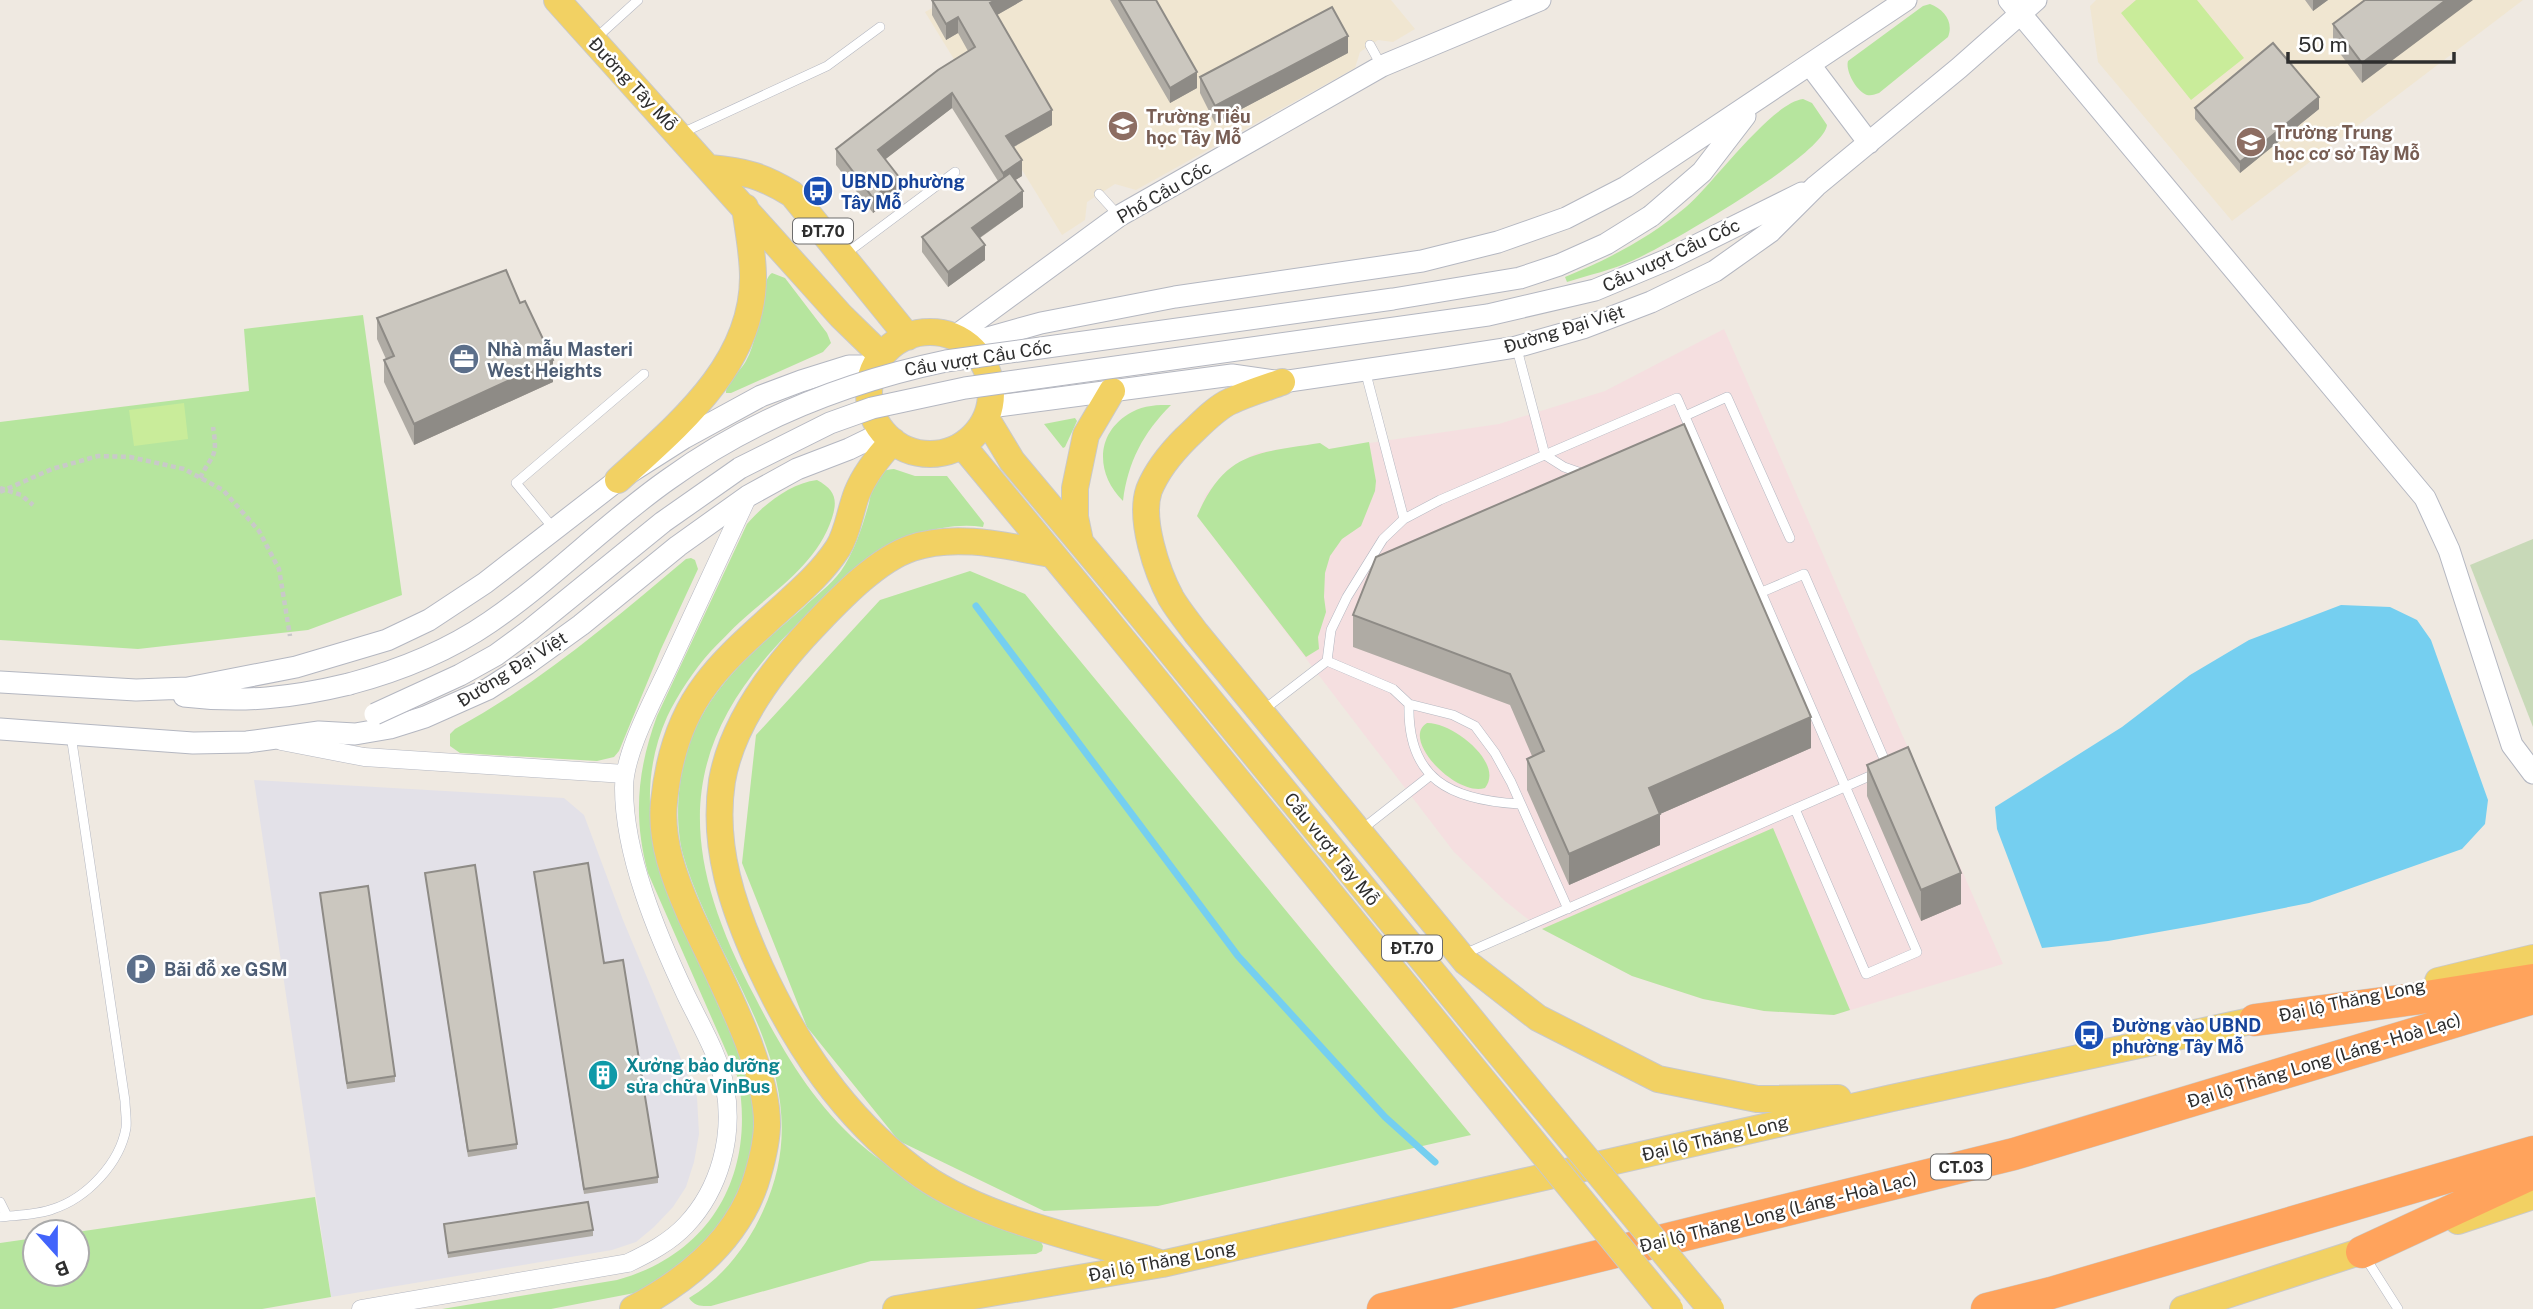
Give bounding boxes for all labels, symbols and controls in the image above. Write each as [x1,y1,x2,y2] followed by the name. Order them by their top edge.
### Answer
[2288,21,2454,65] scale bar
[2298,32,2348,57] text: 50 m
[584,33,682,135] street label: Đường Tây Mỗ
[1146,106,1251,148] place label: Trường Tiểu học Tây Mỗ
[1106,109,1140,143] school or university icon: Trường Tiểu học Tây Mỗ
[2274,122,2420,164] place label: Trường Trung học cơ sở Tây Mỗ
[2234,125,2268,159] school or university icon: Trường Trung học cơ sở Tây Mỗ
[1113,156,1215,228] street label: Phố Cầu Cốc
[841,171,965,213] place label: UBND phường Tây Mỗ
[801,174,835,208] bus stop icon: UBND phường Tây Mỗ
[1599,214,1743,296] street label: Cầu vượt Cầu Cốc
[793,218,853,244] road number: ĐT.70
[1501,301,1627,357] street label: Đường Đại Việt
[903,336,1053,380] street label: Cầu vượt Cầu Cốc
[487,339,633,381] place label: Nhà mẫu Masteri West Heights
[447,342,481,376] office icon: Nhà mẫu Masteri West Heights
[453,627,571,711] street label: Đường Đại Việt
[1280,788,1384,910] street label: Cầu vượt Tây Mỗ
[1382,936,1442,960] road number: ĐT.70
[124,952,158,986] parking icon: Bãi đỗ xe GSM
[164,959,287,980] place label: Bãi đỗ xe GSM
[2277,974,2427,1026] street label: Đại lộ Thăng Long
[2185,1008,2463,1112] street label: Đại lộ Thăng Long (Láng - Hoà Lạc)
[2112,1015,2261,1057] place label: Đường vào UBND phường Tây Mỗ
[2072,1018,2106,1052] bus stop icon: Đường vào UBND phường Tây Mỗ
[626,1055,780,1097] place label: Xưởng bảo dưỡng sửa chữa VinBus
[586,1058,620,1092] building icon: Xưởng bảo dưỡng sửa chữa VinBus
[1640,1111,1790,1165] street label: Đại lộ Thăng Long
[1931,1154,1991,1180] road number: CT.03
[1637,1167,1919,1257] street label: Đại lộ Thăng Long (Láng - Hoà Lạc)
[21,1218,91,1288] north arrow
[1087,1236,1237,1286] street label: Đại lộ Thăng Long
[52,1256,72,1281] text: B

